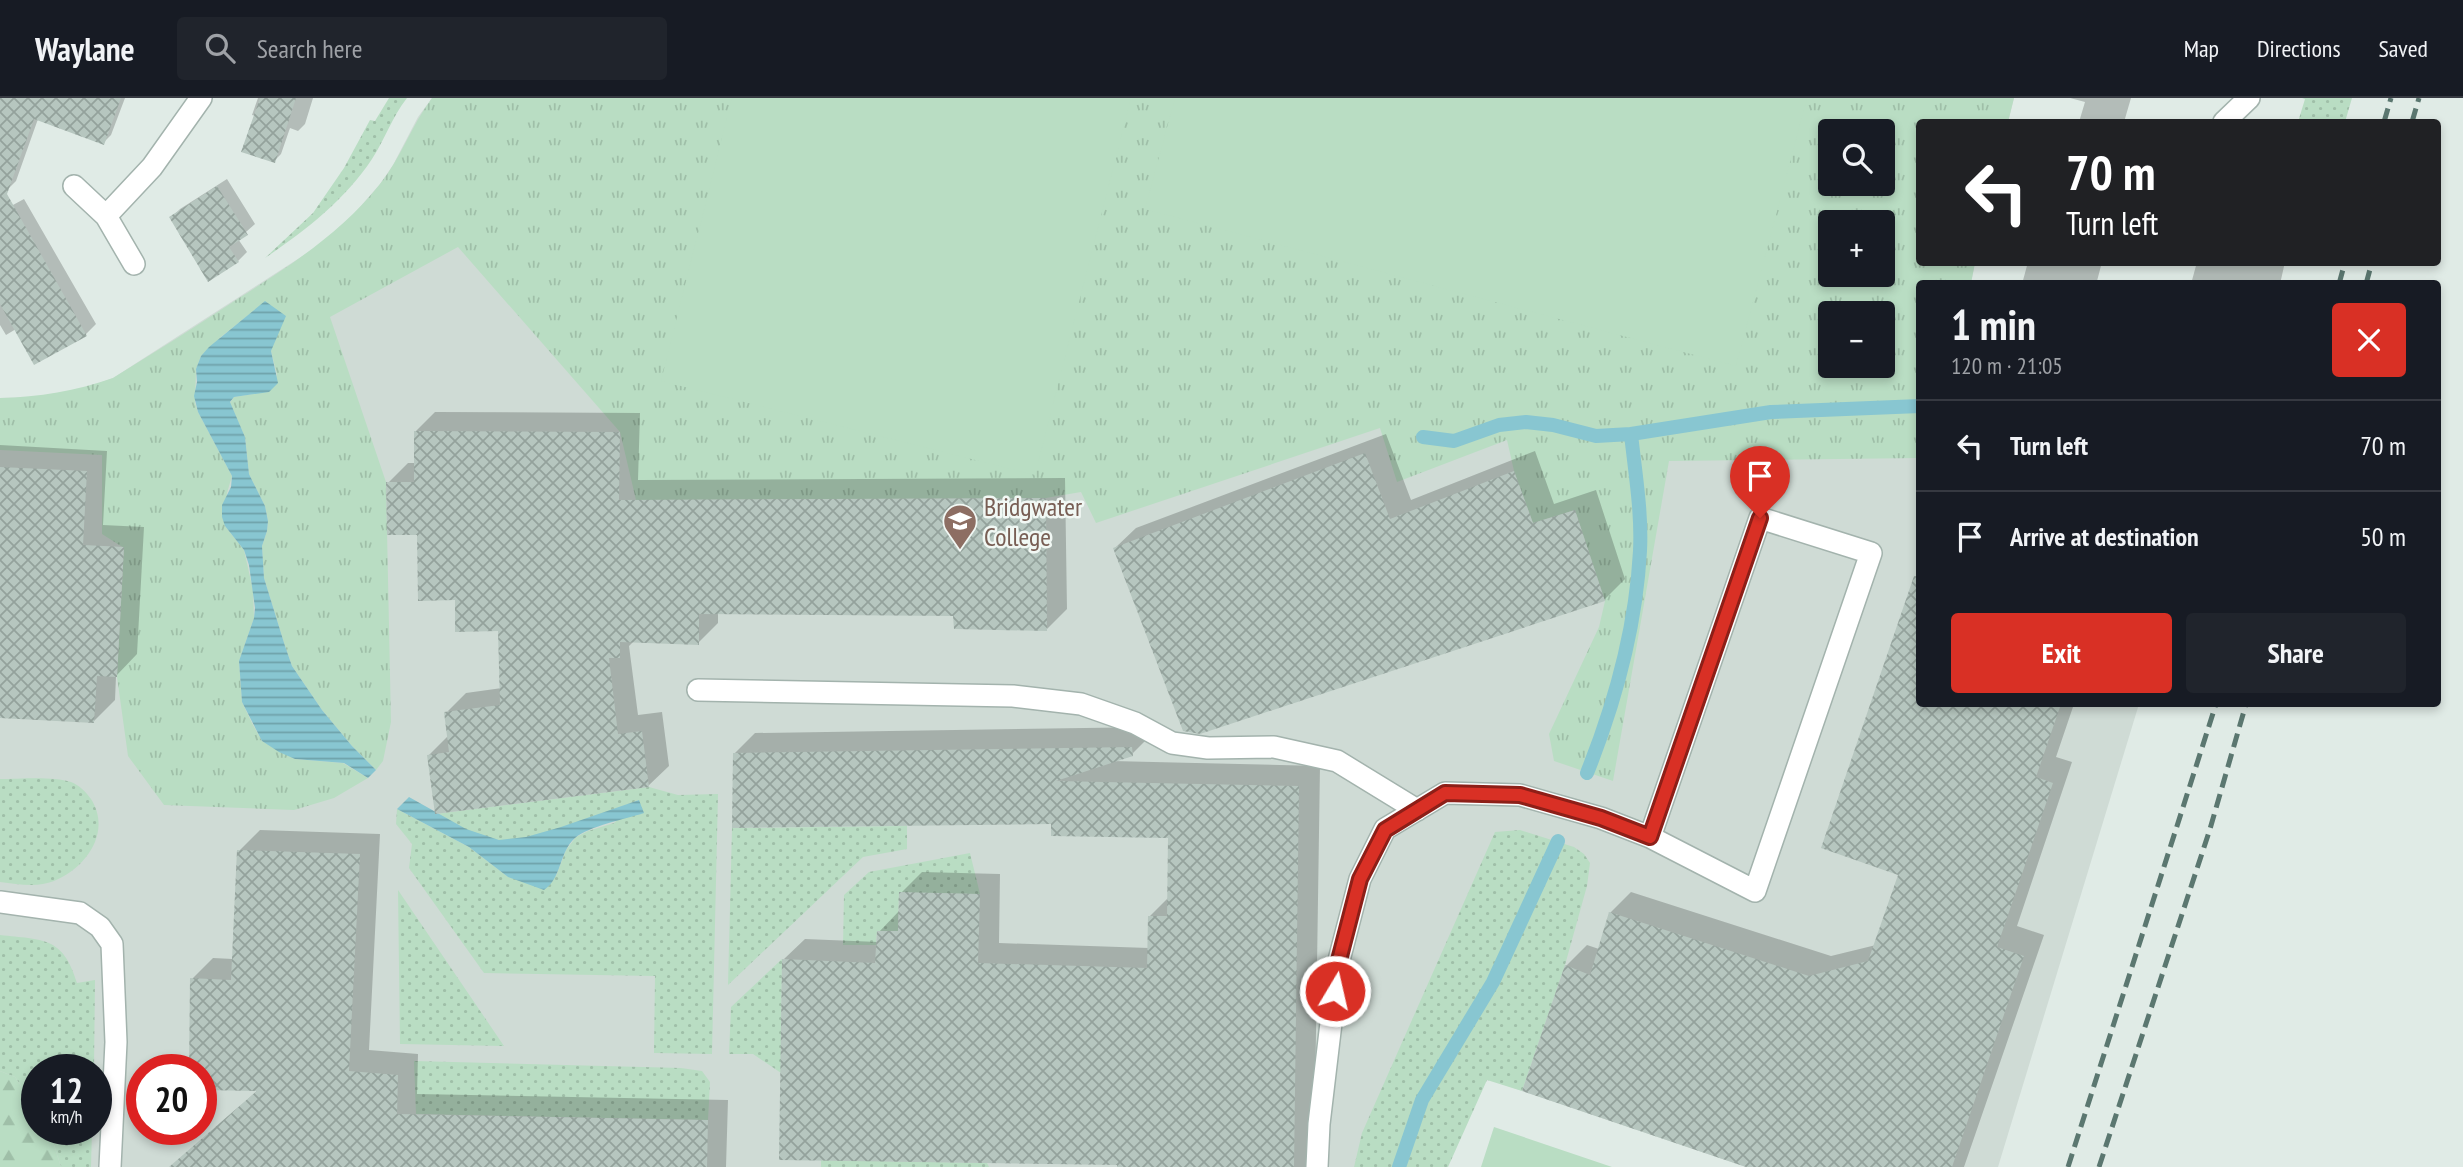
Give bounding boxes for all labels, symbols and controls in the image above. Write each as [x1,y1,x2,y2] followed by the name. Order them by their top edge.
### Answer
[177,17,667,80] search box
[35,27,135,70] text: Waylane
[201,29,239,67] icon: search
[257,32,362,65] text: Search here
[2184,33,2219,64] text: Map
[2257,33,2341,64] text: Directions
[2379,33,2428,64] text: Saved
[1818,119,1895,378] map controls
[1818,119,1895,196] button: search
[2066,140,2155,204] text: 70 m
[1951,147,2042,238] icon: left
[2066,202,2158,244] text: Turn left
[1818,210,1895,287] button: +
[1951,297,2036,352] text: 1 min
[1818,301,1895,378] button: −
[2332,303,2406,377] button: close
[1951,351,2063,380] text: 120 m · 21:05
[1951,427,1989,465] icon: left
[2010,429,2088,462] text: Turn left
[2360,429,2406,462] text: 70 m
[1730,446,1790,518] pin
[1741,457,1779,495] icon: arrive
[984,490,1082,553] place label: Bridgwater College
[941,502,979,551] school or university icon: Bridgwater College
[1951,518,1989,556] icon: arrive
[2010,520,2199,553] text: Arrive at destination
[2360,520,2406,553] text: 50 m
[1951,613,2172,693] button: Exit
[2186,613,2406,693] button: Share
[1298,954,1372,1028] position arrow
[126,1054,217,1145] speed limit sign: 20
[50,1067,83,1113] text: 12
[51,1105,82,1128] text: km/h

